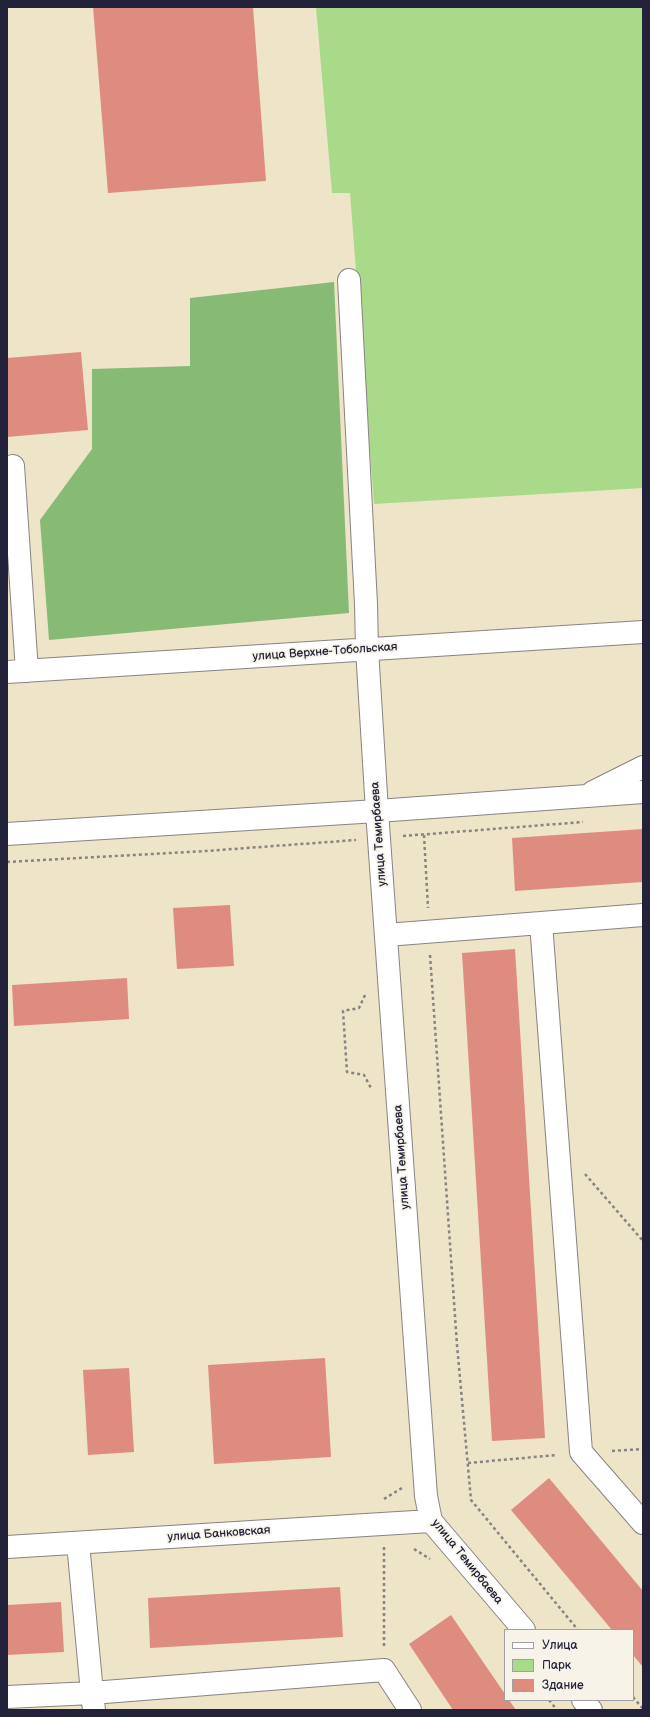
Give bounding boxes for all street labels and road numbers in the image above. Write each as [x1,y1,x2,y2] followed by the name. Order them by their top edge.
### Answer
[252,640,398,664] street label: улица Верхне-Тобольская
[368,781,390,887] street label: улица Темирбаева
[391,1104,413,1210] street label: улица Темирбаева
[428,1517,506,1607] street label: улица Темирбаева
[167,1523,271,1545] street label: улица Банковская

